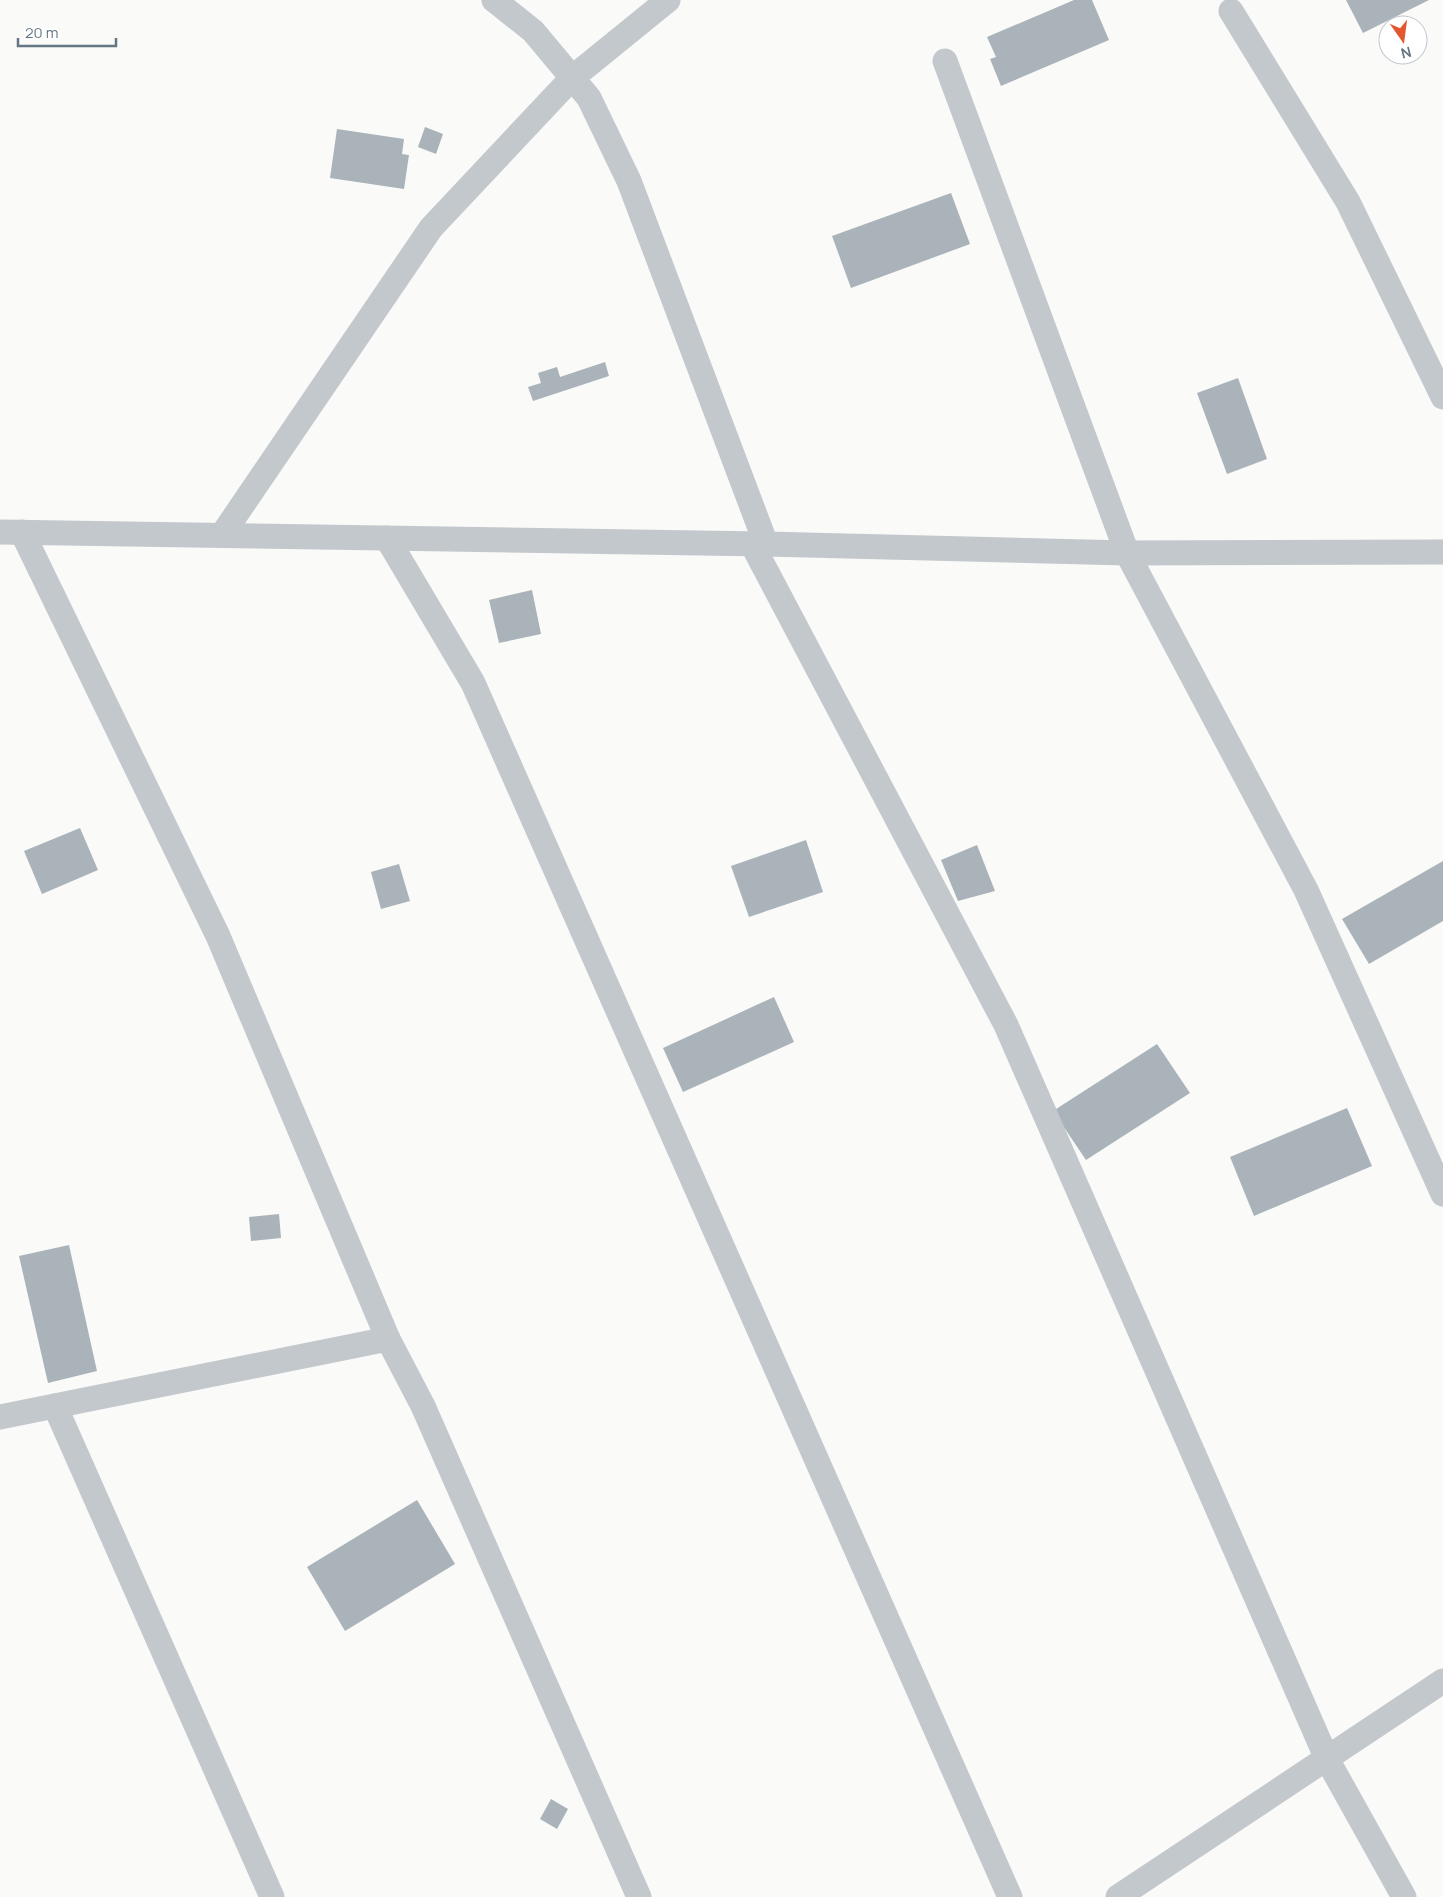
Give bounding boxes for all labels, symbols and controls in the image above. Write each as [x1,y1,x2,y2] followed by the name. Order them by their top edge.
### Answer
[18,15,115,47] scale bar
[1378,15,1428,65] north arrow
[25,22,58,43] text: 20 m
[1399,43,1413,64] text: N

